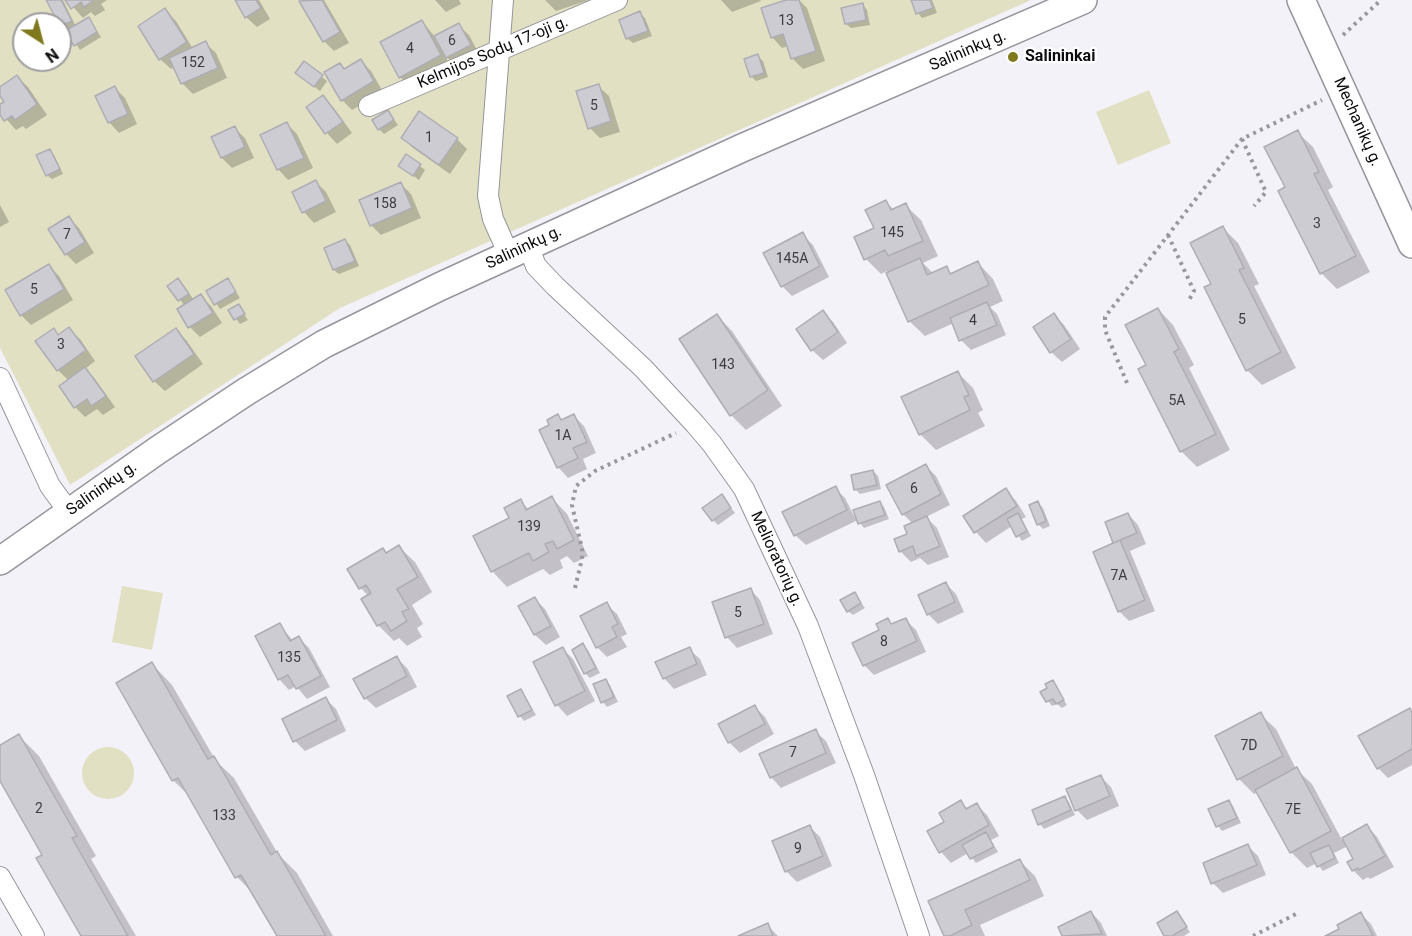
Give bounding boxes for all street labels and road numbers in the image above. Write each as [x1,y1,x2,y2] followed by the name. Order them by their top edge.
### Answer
[415,12,571,94] street label: Kelmijos Sodų 17-oji g.
[927,26,1009,76] street label: Salininkų g.
[1329,75,1385,169] street label: Mechanikų g.
[483,222,565,274] street label: Salininkų g.
[63,458,141,520] street label: Salininkų g.
[746,508,806,610] street label: Melioratorių g.

